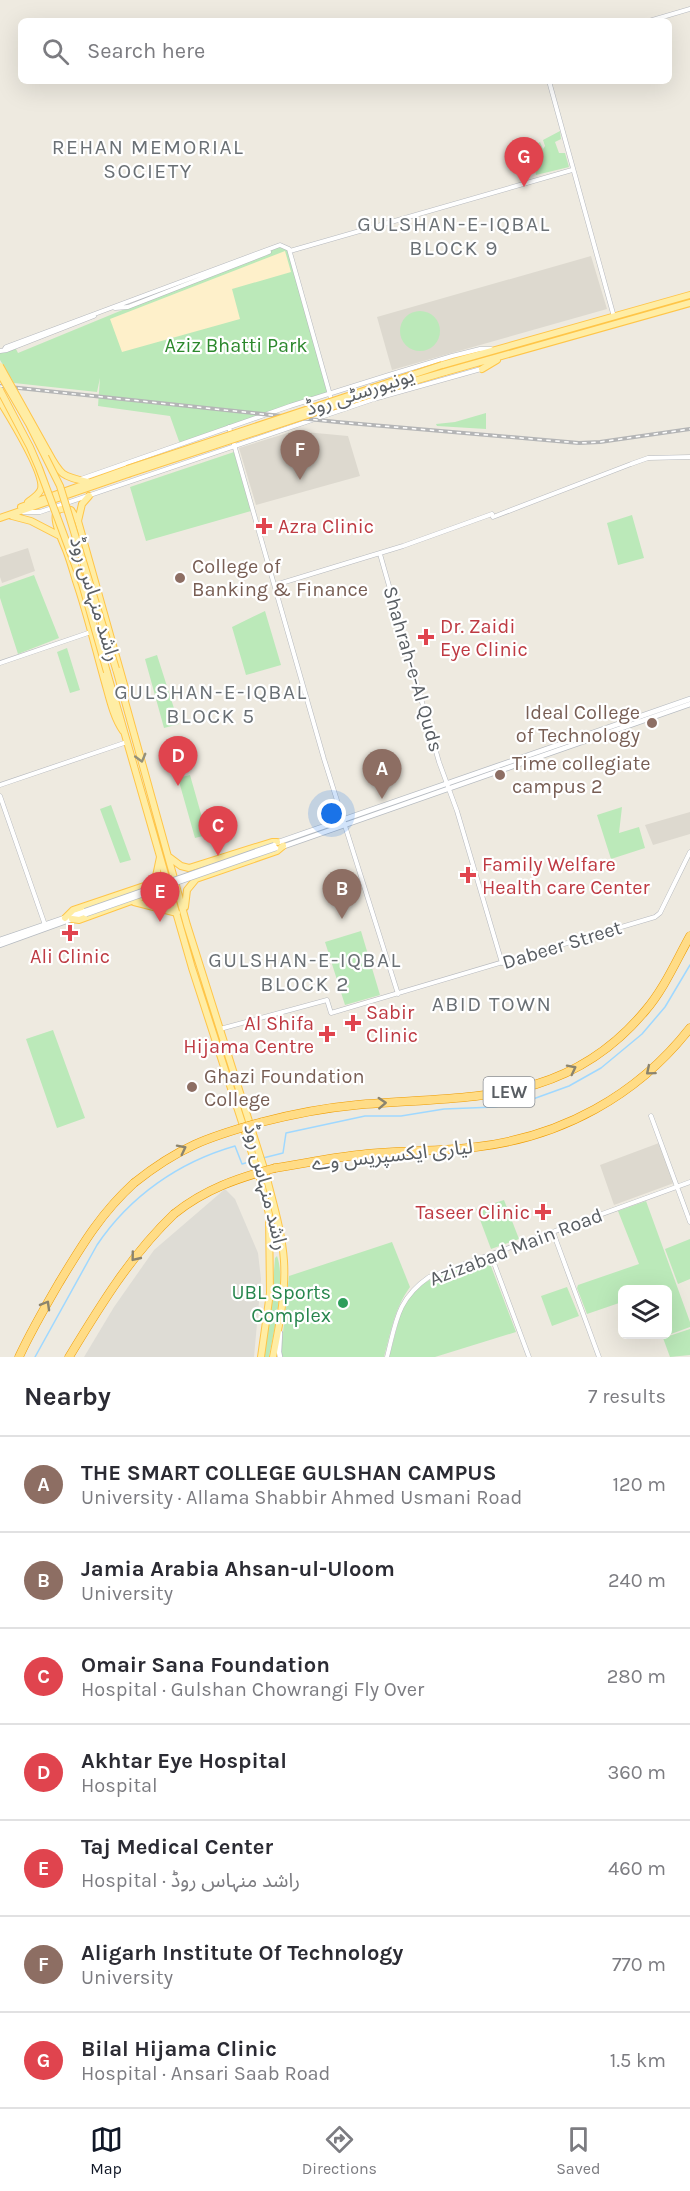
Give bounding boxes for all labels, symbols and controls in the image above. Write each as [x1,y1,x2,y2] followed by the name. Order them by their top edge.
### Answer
[18,18,672,84] search box
[39,35,72,68] icon: search
[87,38,205,64] text: Search here
[52,135,244,183] district label: REHAN MEMORIAL SOCIETY
[504,138,544,187] pin: G
[357,212,551,260] district label: GULSHAN-E-IQBAL BLOCK 9
[164,334,308,357] park label: Aziz Bhatti Park
[303,364,417,420] street label: یونیورسٹی روڈ
[280,430,320,480] pin: F
[278,515,374,538] place label: Azra Clinic
[255,517,273,535] marker: Azra Clinic
[64,534,125,665] street label: راشد منہاس روڈ
[192,555,368,601] place label: College of Banking & Finance
[173,571,187,585] marker: College of Banking & Finance
[378,584,448,754] street label: Shahrah-e-Al Quds
[440,615,528,661] place label: Dr. Zaidi Eye Clinic
[417,628,435,646] marker: Dr. Zaidi Eye Clinic
[114,680,308,728] district label: GULSHAN-E-IQBAL BLOCK 5
[516,701,640,747] place label: Ideal College of Technology
[645,716,659,730] marker: Ideal College of Technology
[158,736,198,786] pin: D
[362,750,401,799] pin: A
[512,752,650,798] place label: Time collegiate campus 2
[133,753,146,763] one-way arrow
[493,768,507,782] marker: Time collegiate campus 2
[317,799,346,828] your location
[198,806,238,856] pin: C
[482,853,651,899] place label: Family Welfare Health care Center
[459,866,477,884] marker: Family Welfare Health care Center
[322,870,362,919] pin: B
[140,872,180,922] pin: E
[500,916,625,974] street label: Dabeer Street
[61,924,79,942] marker: Ali Clinic
[30,945,110,968] place label: Ali Clinic
[208,948,402,996] district label: GULSHAN-E-IQBAL BLOCK 2
[432,992,552,1016] district label: ABID TOWN
[366,1001,418,1047] place label: Sabir Clinic
[183,1012,314,1058] place label: Al Shifa Hijama Centre
[344,1014,362,1032] marker: Sabir Clinic
[318,1025,336,1043] marker: Al Shifa Hijama Centre
[646,1064,657,1075] one-way arrow
[204,1065,365,1111] place label: Ghazi Foundation College
[566,1065,576,1076] one-way arrow
[484,1077,534,1107] road number: LEW
[185,1080,199,1094] marker: Ghazi Foundation College
[377,1097,386,1110] one-way arrow
[238,1121,293,1253] street label: راشد منہاس روڈ
[310,1135,474,1176] street label: لیاری ایکسپریس وے
[176,1145,187,1157] one-way arrow
[416,1201,530,1224] place label: Taseer Clinic
[426,1203,606,1291] street label: Azizabad Main Road
[534,1203,552,1221] marker: Taseer Clinic
[132,1250,143,1261] one-way arrow
[231,1281,331,1327] place label: UBL Sports Complex
[618,1285,672,1339] map controls
[618,1285,672,1339] button: layers
[336,1296,350,1310] marker: UBL Sports Complex
[39,1301,51,1311] one-way arrow
[24,1381,111,1412] text: Nearby
[588,1385,666,1408] text: 7 results
[81,1460,497,1486] text: THE SMART COLLEGE GULSHAN CAMPUS
[37,1473,50,1496] text: A
[612,1473,666,1496] text: 120 m
[81,1486,522,1509] text: University · Allama Shabbir Ahmed Usmani Road
[81,1556,395,1582] text: Jamia Arabia Ahsan-ul-Uloom
[37,1569,50,1592] text: B
[608,1569,666,1592] text: 240 m
[81,1582,173,1605] text: University
[81,1652,330,1678] text: Omair Sana Foundation
[37,1665,50,1688] text: C
[607,1665,666,1688] text: 280 m
[81,1678,424,1701] text: Hospital · Gulshan Chowrangi Fly Over
[81,1748,287,1774] text: Akhtar Eye Hospital
[37,1761,50,1784] text: D
[607,1761,666,1784] text: 360 m
[81,1774,158,1797] text: Hospital
[81,1834,273,1860] text: Taj Medical Center
[38,1857,49,1880] text: E
[608,1857,666,1880] text: 460 m
[81,1869,300,1892] text: Hospital · راشد منہاس روڈ
[81,1940,403,1966] text: Aligarh Institute Of Technology
[38,1953,49,1976] text: F
[612,1953,666,1976] text: 770 m
[81,1966,173,1989] text: University
[81,2036,277,2062] text: Bilal Hijama Clinic
[37,2049,50,2072] text: G
[610,2049,666,2072] text: 1.5 km
[81,2062,330,2085] text: Hospital · Ansari Saab Road
[90,2123,123,2178] tab: Map
[302,2123,377,2178] tab: Directions
[556,2123,600,2178] tab: Saved

